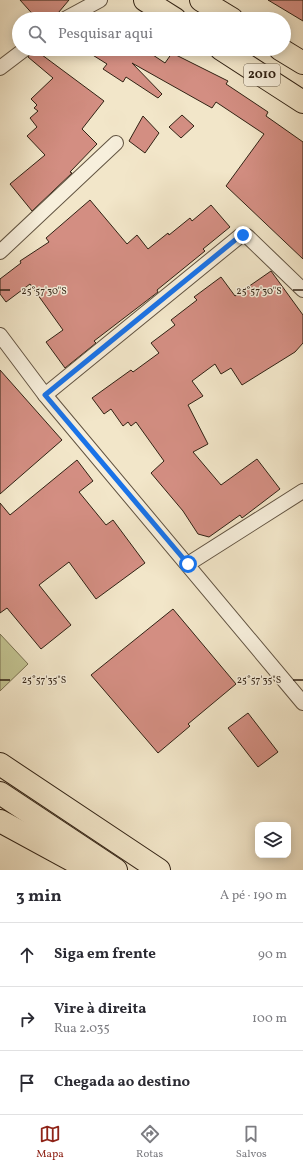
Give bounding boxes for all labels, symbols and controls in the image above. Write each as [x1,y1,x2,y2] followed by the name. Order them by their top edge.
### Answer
[12,12,291,56] search box
[26,23,48,45] icon: search
[58,24,153,45] text: Pesquisar aqui
[244,64,280,86] road number: 2010
[234,226,252,244] route end
[21,284,67,298] text: 25°57'30"S
[236,284,282,298] text: 25°57'30"S
[179,555,197,573] route start
[22,673,66,687] text: 25°57'35"S
[237,673,281,687] text: 25°57'35"S
[255,822,291,858] map controls
[255,822,291,858] button: layers
[16,885,62,908] text: 3 min
[220,887,287,905] text: A pé · 190 m
[16,944,38,966] icon: ahead
[54,944,156,965] text: Siga em frente
[258,946,287,964] text: 90 m
[54,999,146,1020] text: Vire à direita
[16,1008,38,1030] icon: right
[252,1010,287,1028] text: 100 m
[54,1020,110,1038] text: Rua 2.035
[16,1072,38,1094] icon: arrive
[54,1072,190,1093] text: Chegada ao destino
[36,1123,64,1162] tab: Mapa
[136,1123,163,1162] tab: Rotas
[236,1123,267,1162] tab: Salvos

